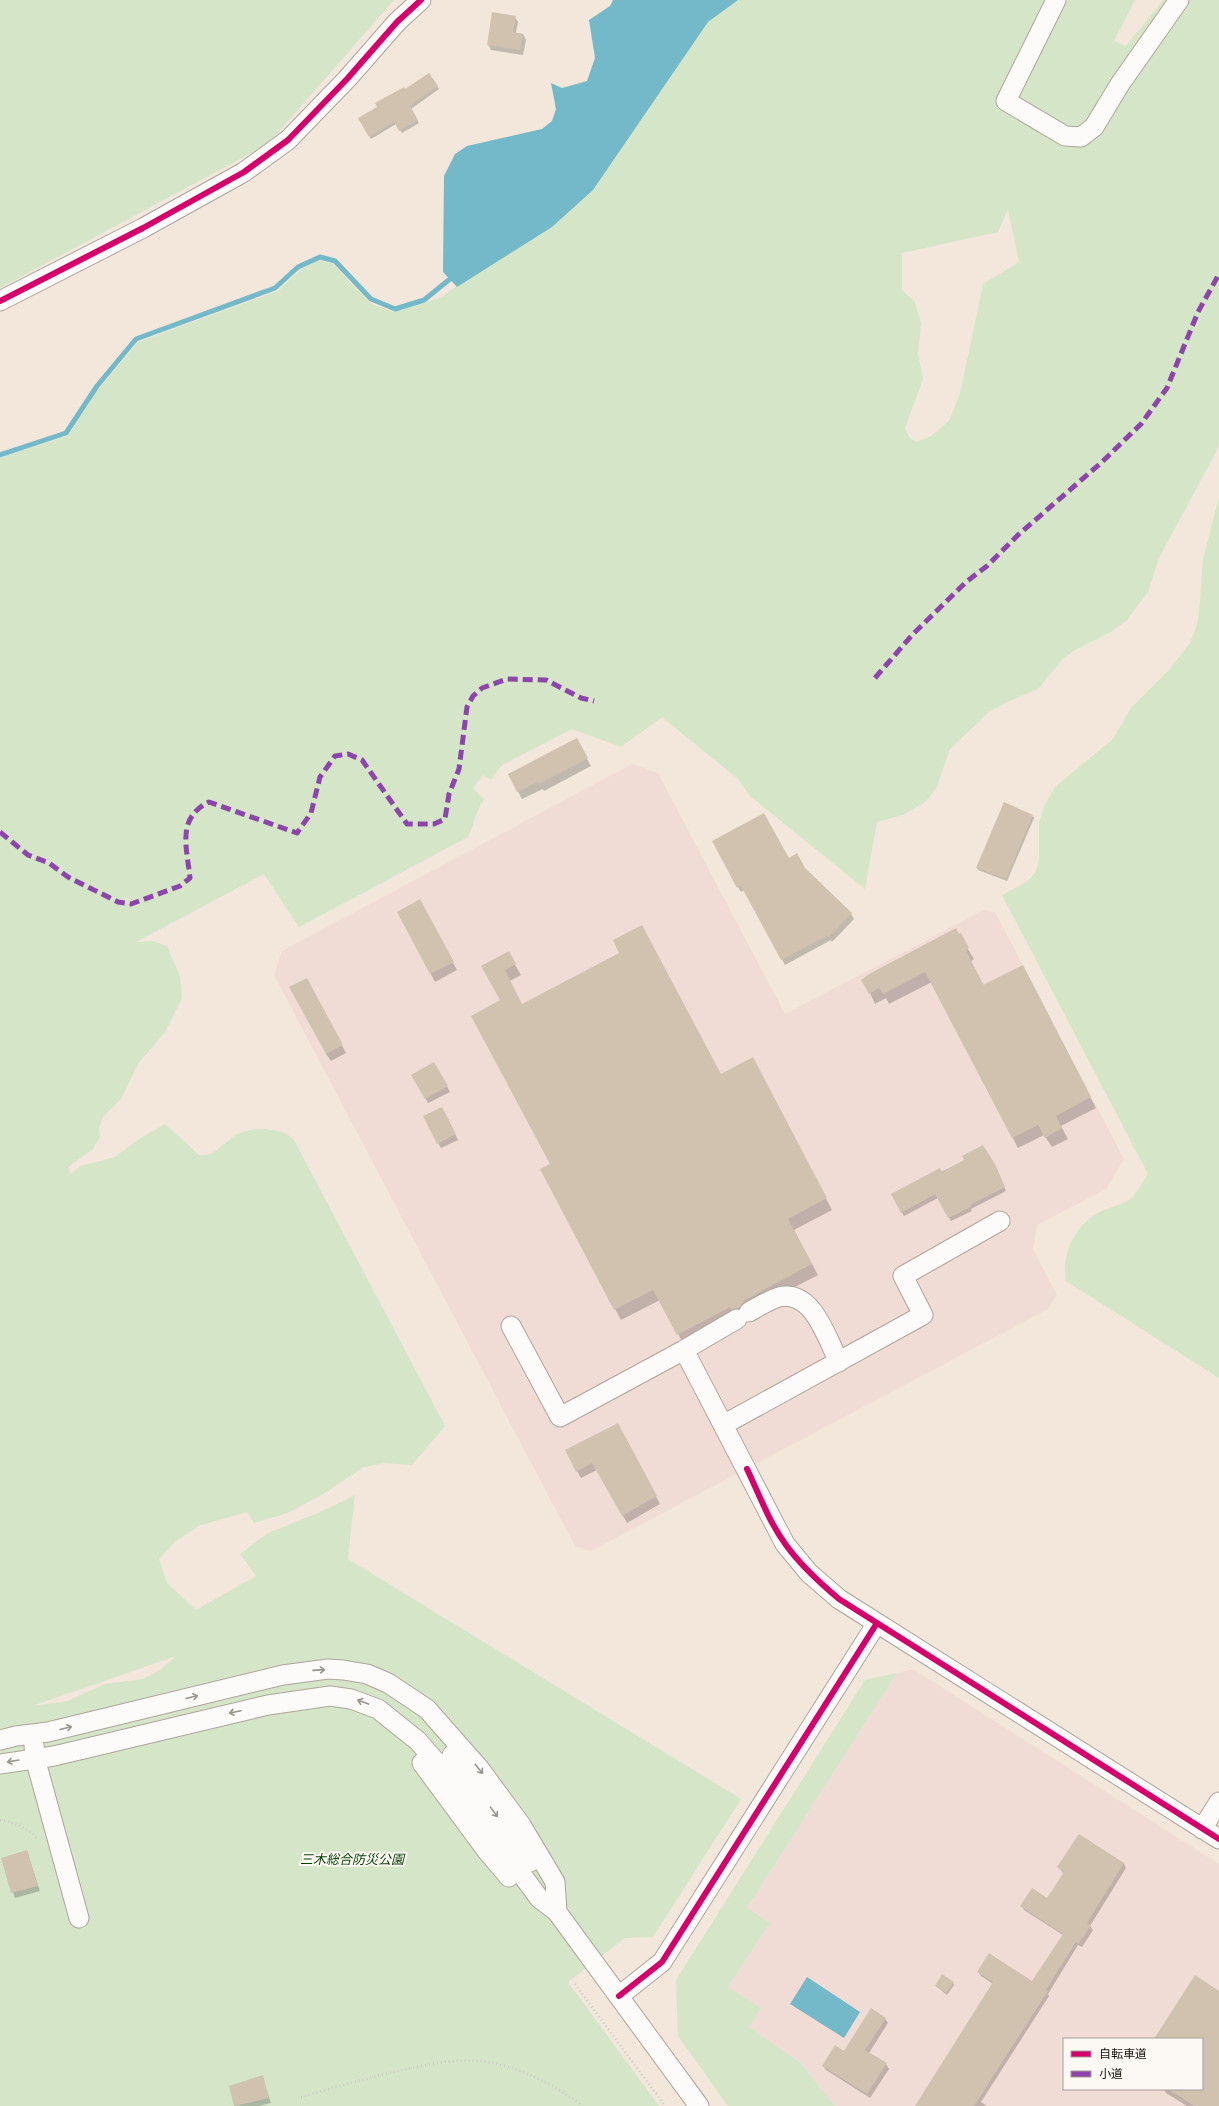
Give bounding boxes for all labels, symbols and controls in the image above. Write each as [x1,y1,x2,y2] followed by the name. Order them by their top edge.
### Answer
[312,1666,325,1673] one-way arrow
[185,1693,198,1700] one-way arrow
[357,1698,369,1706] one-way arrow
[229,1708,242,1716] one-way arrow
[59,1724,72,1731] one-way arrow
[7,1758,20,1766] one-way arrow
[475,1764,483,1775] one-way arrow
[490,1807,498,1818] one-way arrow
[300,1852,406,1867] park label: 三木総合防災公園
[1063,2038,1203,2090] legend
[1099,2047,1147,2061] text: 自転車道
[1099,2067,1123,2081] text: 小道

